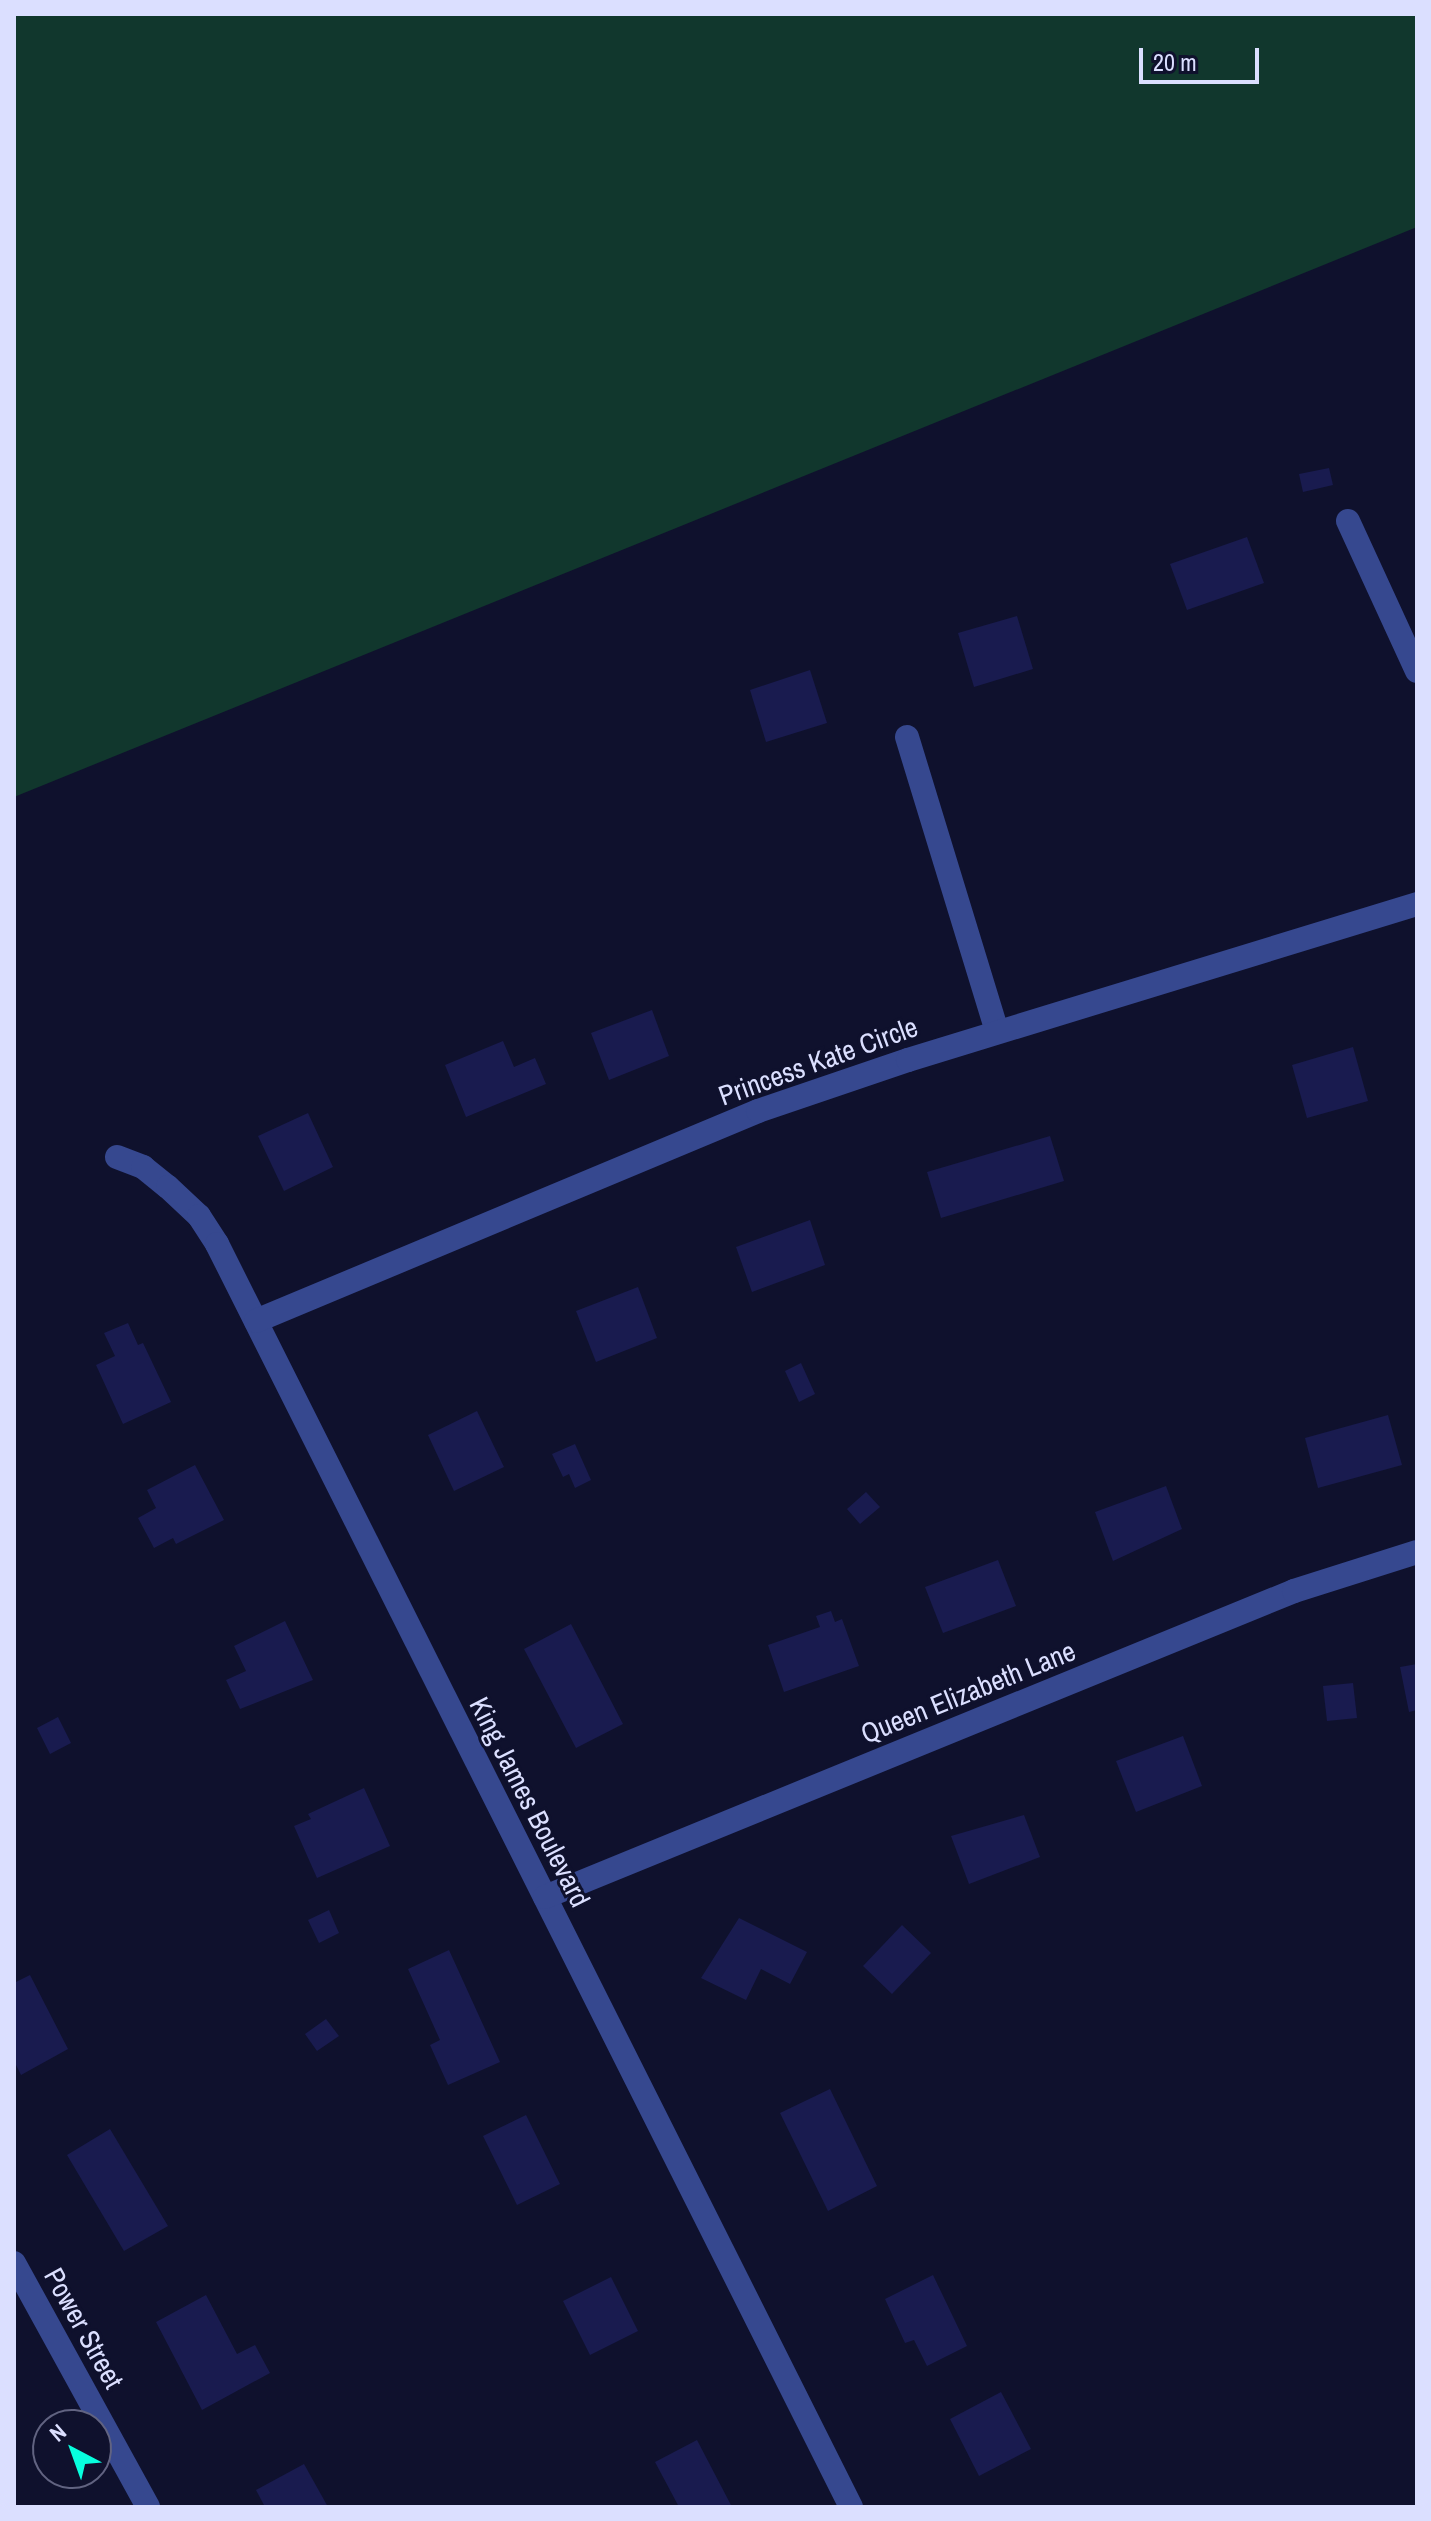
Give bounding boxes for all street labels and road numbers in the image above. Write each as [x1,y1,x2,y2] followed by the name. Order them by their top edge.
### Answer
[714,1009,922,1113] street label: Princess Kate Circle
[856,1634,1080,1750] street label: Queen Elizabeth Lane
[463,1691,597,1913] street label: King James Boulevard
[37,2262,131,2394] street label: Power Street

